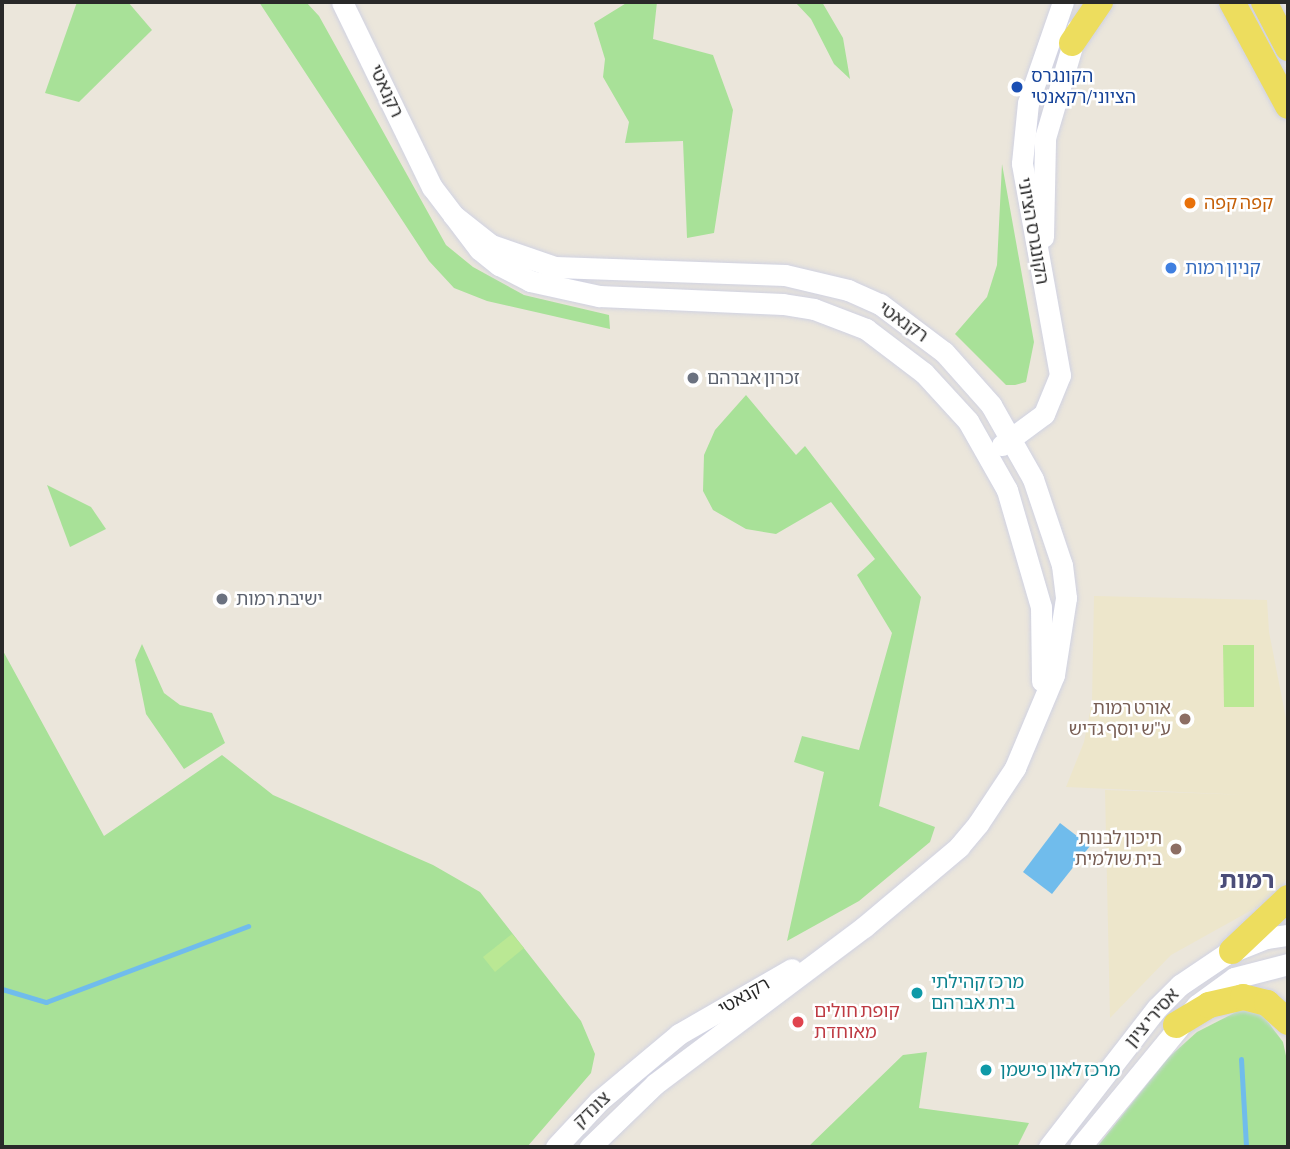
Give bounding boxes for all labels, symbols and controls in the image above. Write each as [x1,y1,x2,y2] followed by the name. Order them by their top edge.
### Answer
[364,61,408,121] street label: רקנאטי
[1031,66,1136,108] place label: הקונגרס הציוני/רקאנטי
[1009,79,1025,95] marker: הקונגרס הציוני/רקאנטי
[1013,176,1053,286] street label: הקונגרס הציוני
[1204,192,1273,214] place label: קפה קפה
[1182,195,1198,211] marker: קפה קפה
[1185,257,1261,279] place label: קניון רמות
[1163,260,1179,276] marker: קניון רמות
[874,297,932,347] street label: רקנאטי
[707,367,800,389] place label: זכרון אברהם
[685,370,701,386] marker: זכרון אברהם
[236,588,323,610] place label: ישיבת רמות
[214,591,230,607] marker: ישיבת רמות
[1069,698,1171,740] place label: אורט רמות ע"ש יוסף גדיש
[1177,711,1193,727] marker: אורט רמות ע"ש יוסף גדיש
[1075,828,1162,870] place label: תיכון לבנות בית שולמית
[1168,841,1184,857] marker: תיכון לבנות בית שולמית
[1220,866,1274,894] district label: רמות
[931,972,1024,1014] place label: מרכז קהילתי בית אברהם
[715,973,773,1019] street label: רקנאטי
[1120,984,1184,1052] street label: אסירי ציון
[909,985,925,1001] marker: מרכז קהילתי בית אברהם
[814,1001,900,1044] place label: קופת חולים מאוחדת
[788,1012,808,1032] marker: קופת חולים מאוחדת
[1000,1059,1120,1081] place label: מרכז לאון פישמן
[978,1062,994,1078] marker: מרכז לאון פישמן
[569,1087,615,1133] street label: צונדק

